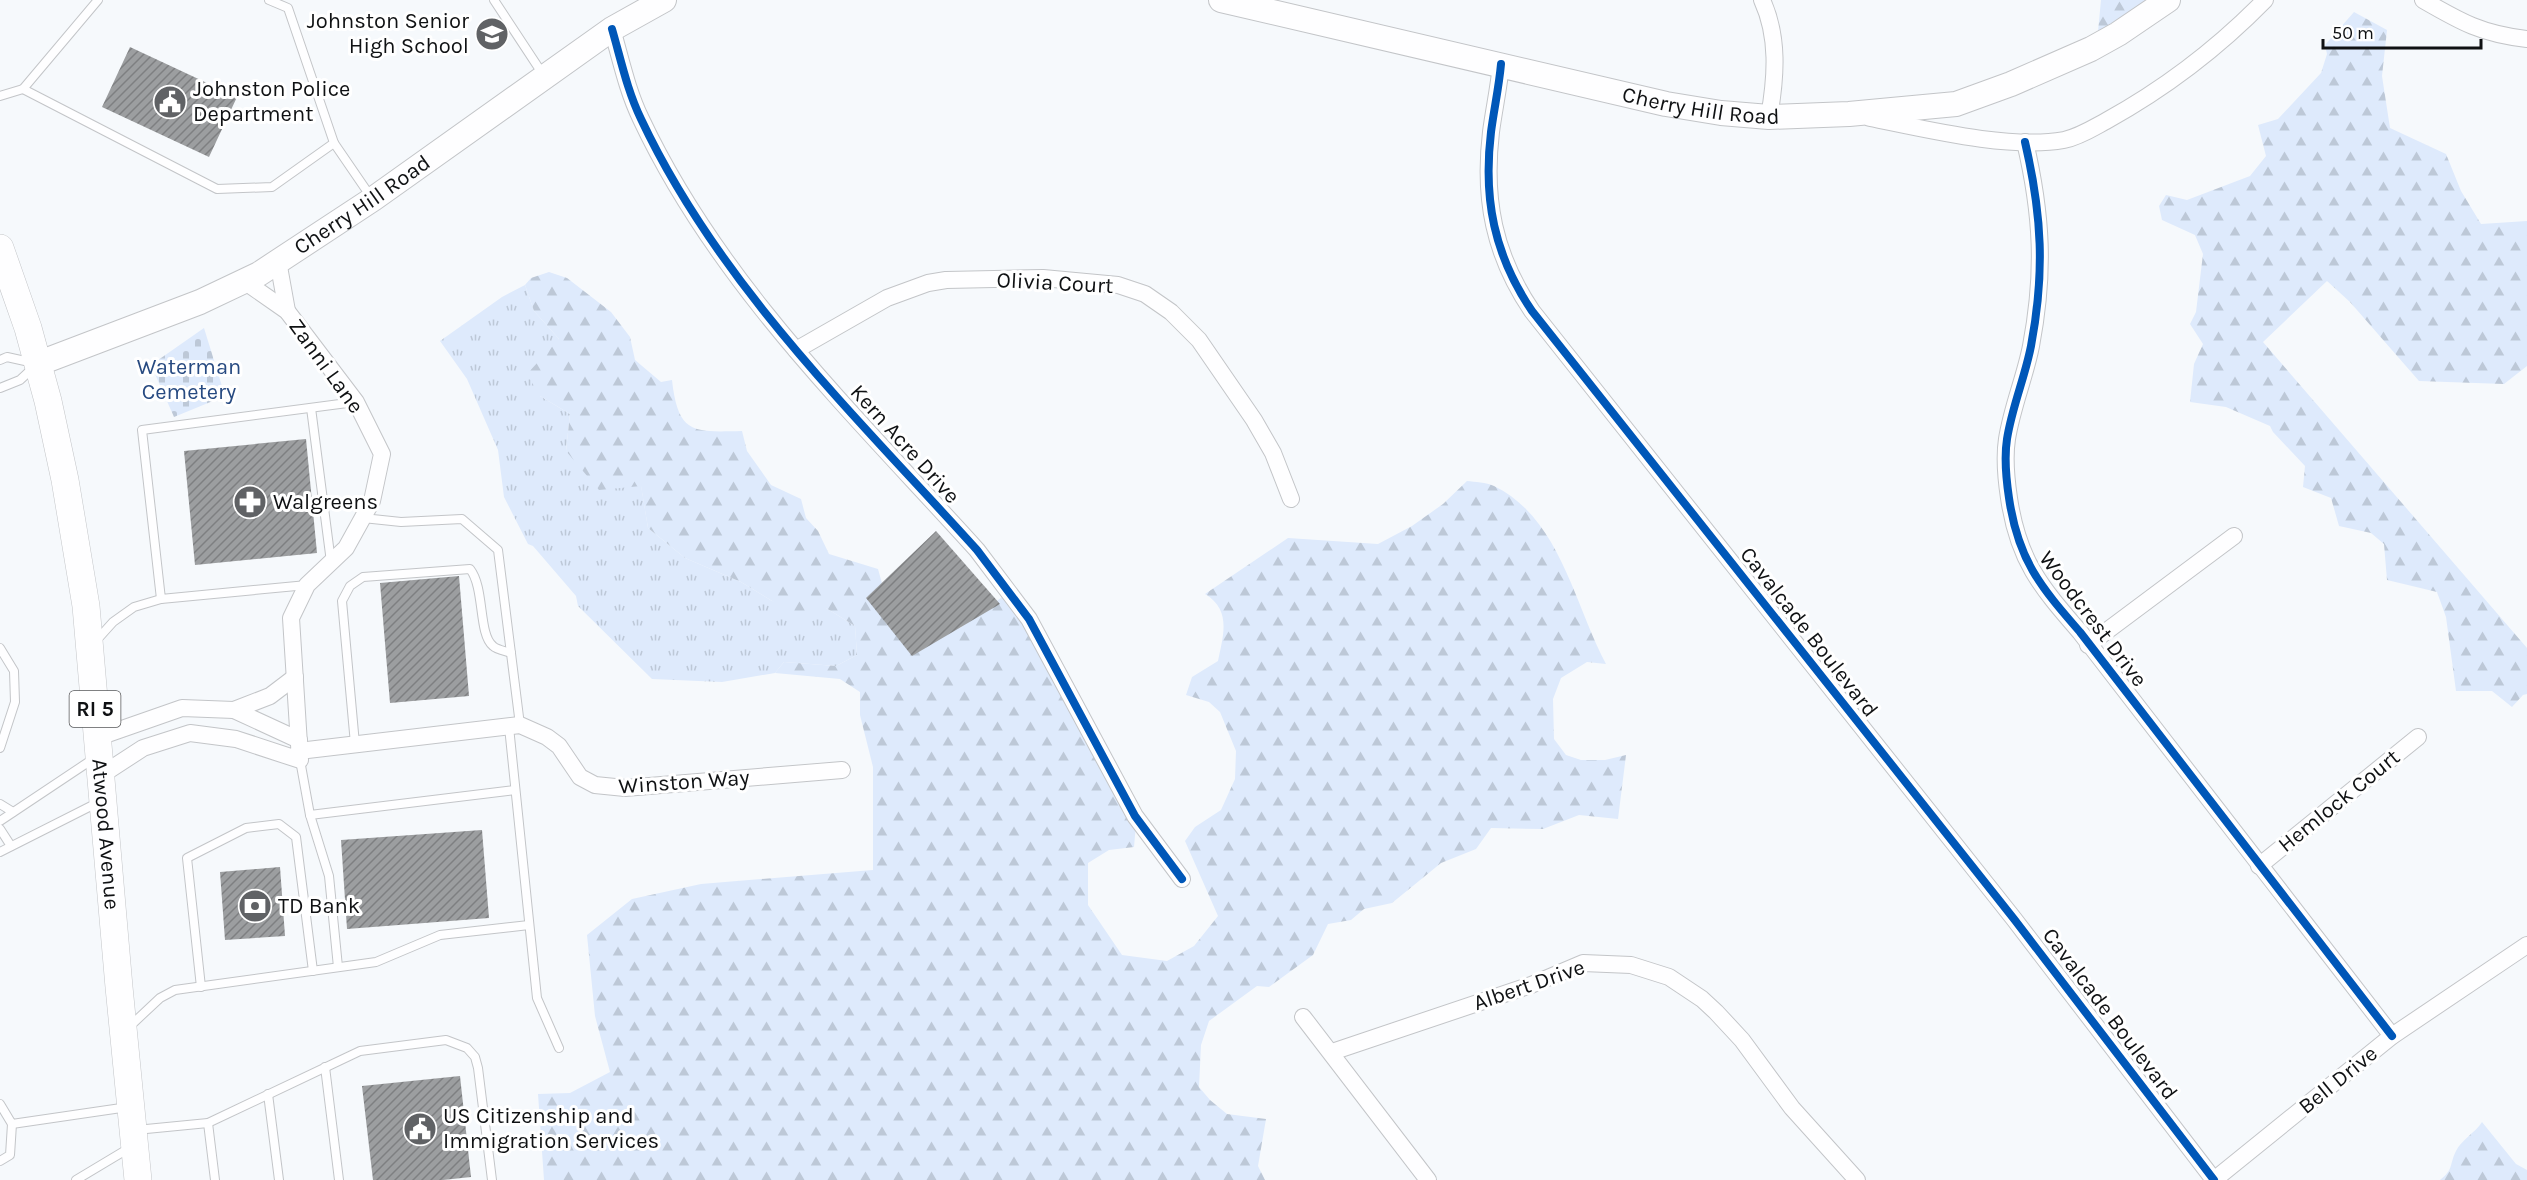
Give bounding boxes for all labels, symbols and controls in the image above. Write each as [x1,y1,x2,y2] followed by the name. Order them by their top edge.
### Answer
[307,8,469,59] place label: Johnston Senior High School
[2323,12,2480,50] scale bar
[474,16,510,52] school or university icon: Johnston Senior High School
[2332,22,2374,44] text: 50 m
[193,76,350,127] place label: Johnston Police Department
[1620,81,1780,130] street label: Cherry Hill Road
[152,84,188,120] public building icon: Johnston Police Department
[289,149,435,260] street label: Cherry Hill Road
[996,267,1114,299] street label: Olivia Court
[283,314,369,418] street label: Zanni Lane
[137,354,241,405] park label: Waterman Cemetery
[845,379,965,509] street label: Kern Acre Drive
[232,484,268,520] pharmacy icon: Walgreens
[273,489,378,515] place label: Walgreens
[1735,542,1883,722] street label: Cavalcade Boulevard
[2034,546,2152,692] street label: Woodcrest Drive
[70,691,121,727] road number: RI 5
[2273,744,2405,858] street label: Hemlock Court
[86,757,125,911] street label: Atwood Avenue
[618,764,750,800] street label: Winston Way
[237,888,273,924] bank icon: TD Bank
[278,893,360,919] place label: TD Bank
[2037,923,2183,1105] street label: Cavalcade Boulevard
[1470,954,1588,1016] street label: Albert Drive
[2293,1040,2383,1120] street label: Bell Drive
[443,1103,659,1154] place label: US Citizenship and Immigration Services
[402,1111,438,1147] public building icon: US Citizenship and Immigration Services

